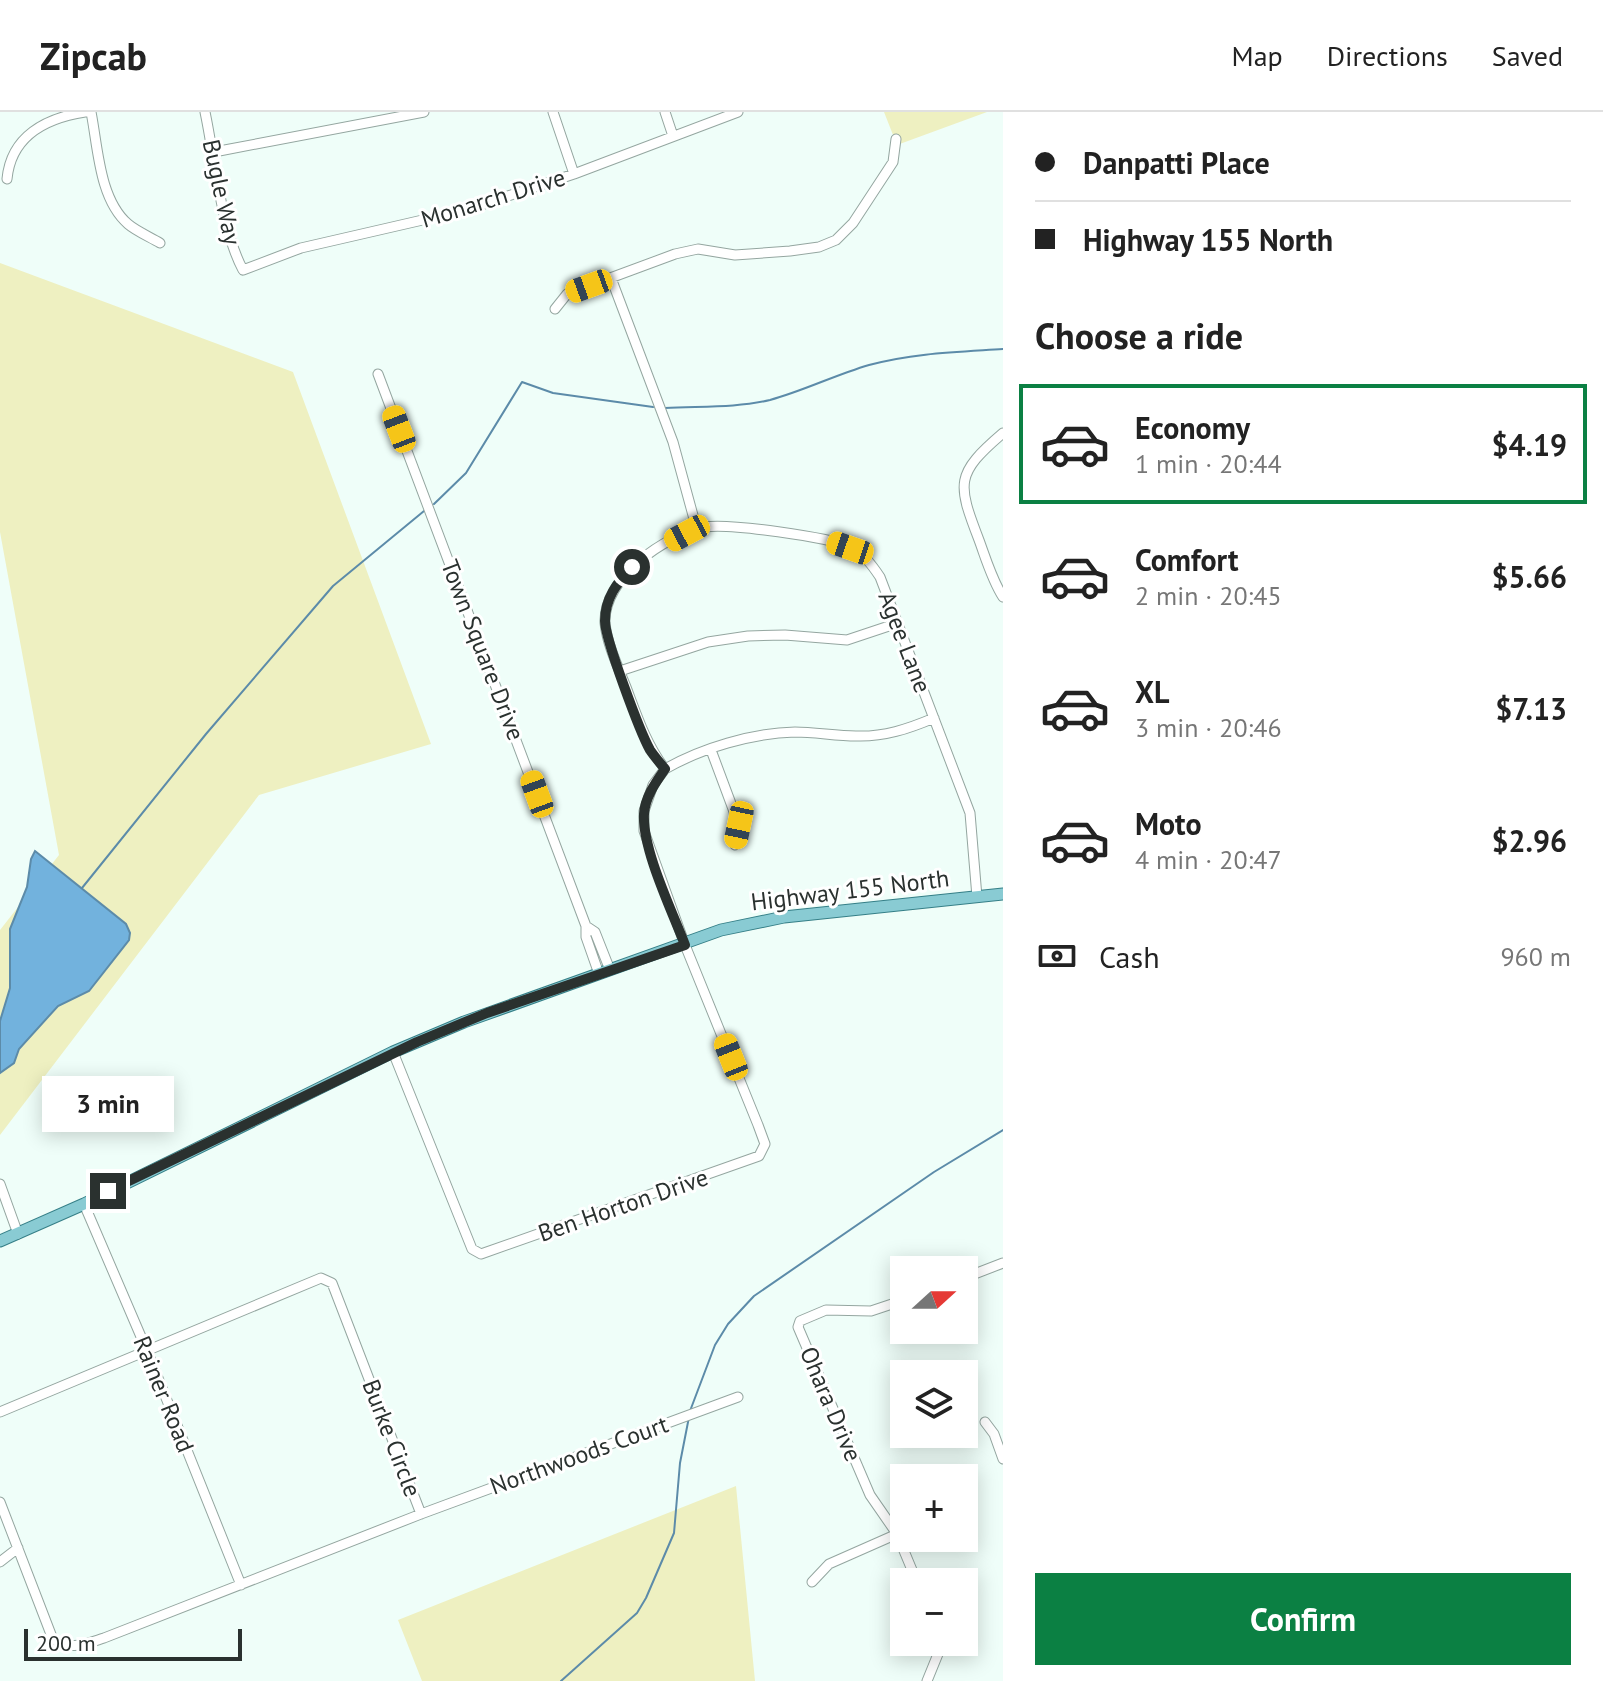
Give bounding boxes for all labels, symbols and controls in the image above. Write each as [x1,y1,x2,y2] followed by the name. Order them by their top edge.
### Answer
[40,31,147,80] text: Zipcab
[1232,37,1283,74] text: Map
[1327,37,1448,74] text: Directions
[1492,37,1563,74] text: Saved
[196,136,248,248] street label: Bugle Way
[1083,143,1270,182] text: Danpatti Place
[417,161,569,235] street label: Monarch Drive
[1083,220,1333,259] text: Highway 155 North
[562,267,616,305] car
[1035,312,1243,359] text: Choose a ride
[379,402,419,456] car
[1039,408,1111,480] icon: car
[1135,408,1250,447] text: Economy
[1492,425,1567,464] text: $4.19
[1135,447,1282,480] text: 1 min · 20:44
[660,511,714,555] car
[823,529,877,567] car
[1039,540,1111,612] icon: car
[1135,540,1238,579] text: Comfort
[614,549,650,585] route start
[434,555,532,745] street label: Town Square Drive
[1492,557,1567,596] text: $5.66
[1135,579,1282,612] text: 2 min · 20:45
[871,587,939,697] street label: Agee Lane
[1039,672,1111,744] icon: car
[1135,672,1169,711] text: XL
[1495,689,1567,728] text: $7.13
[1135,711,1282,744] text: 3 min · 20:46
[518,767,556,821] car
[722,799,756,851] car
[1039,804,1111,876] icon: car
[1135,804,1202,843] text: Moto
[1492,821,1567,860] text: $2.96
[1135,843,1282,876] text: 4 min · 20:47
[749,862,951,918] street label: Highway 155 North
[1035,934,1079,978] icon: cash
[1099,937,1160,976] text: Cash
[1500,940,1571,973] text: 960 m
[711,1030,751,1084] car
[42,1075,174,1131] callout: 3 min
[76,1087,140,1120] text: 3 min
[534,1161,712,1249] street label: Ben Horton Drive
[90,1173,126,1209] route end
[890,1256,978,1344] north arrow
[890,1256,978,1656] map controls
[127,1331,201,1457] street label: Rainer Road
[793,1342,869,1466] street label: Ohara Drive
[890,1360,978,1448] button: layers
[355,1375,429,1501] street label: Burke Circle
[486,1408,672,1502] street label: Northwoods Court
[890,1464,978,1552] button: +
[890,1568,978,1656] button: −
[1035,1573,1571,1665] button: Confirm
[24,1625,242,1661] scale bar
[36,1629,96,1657] text: 200 m

